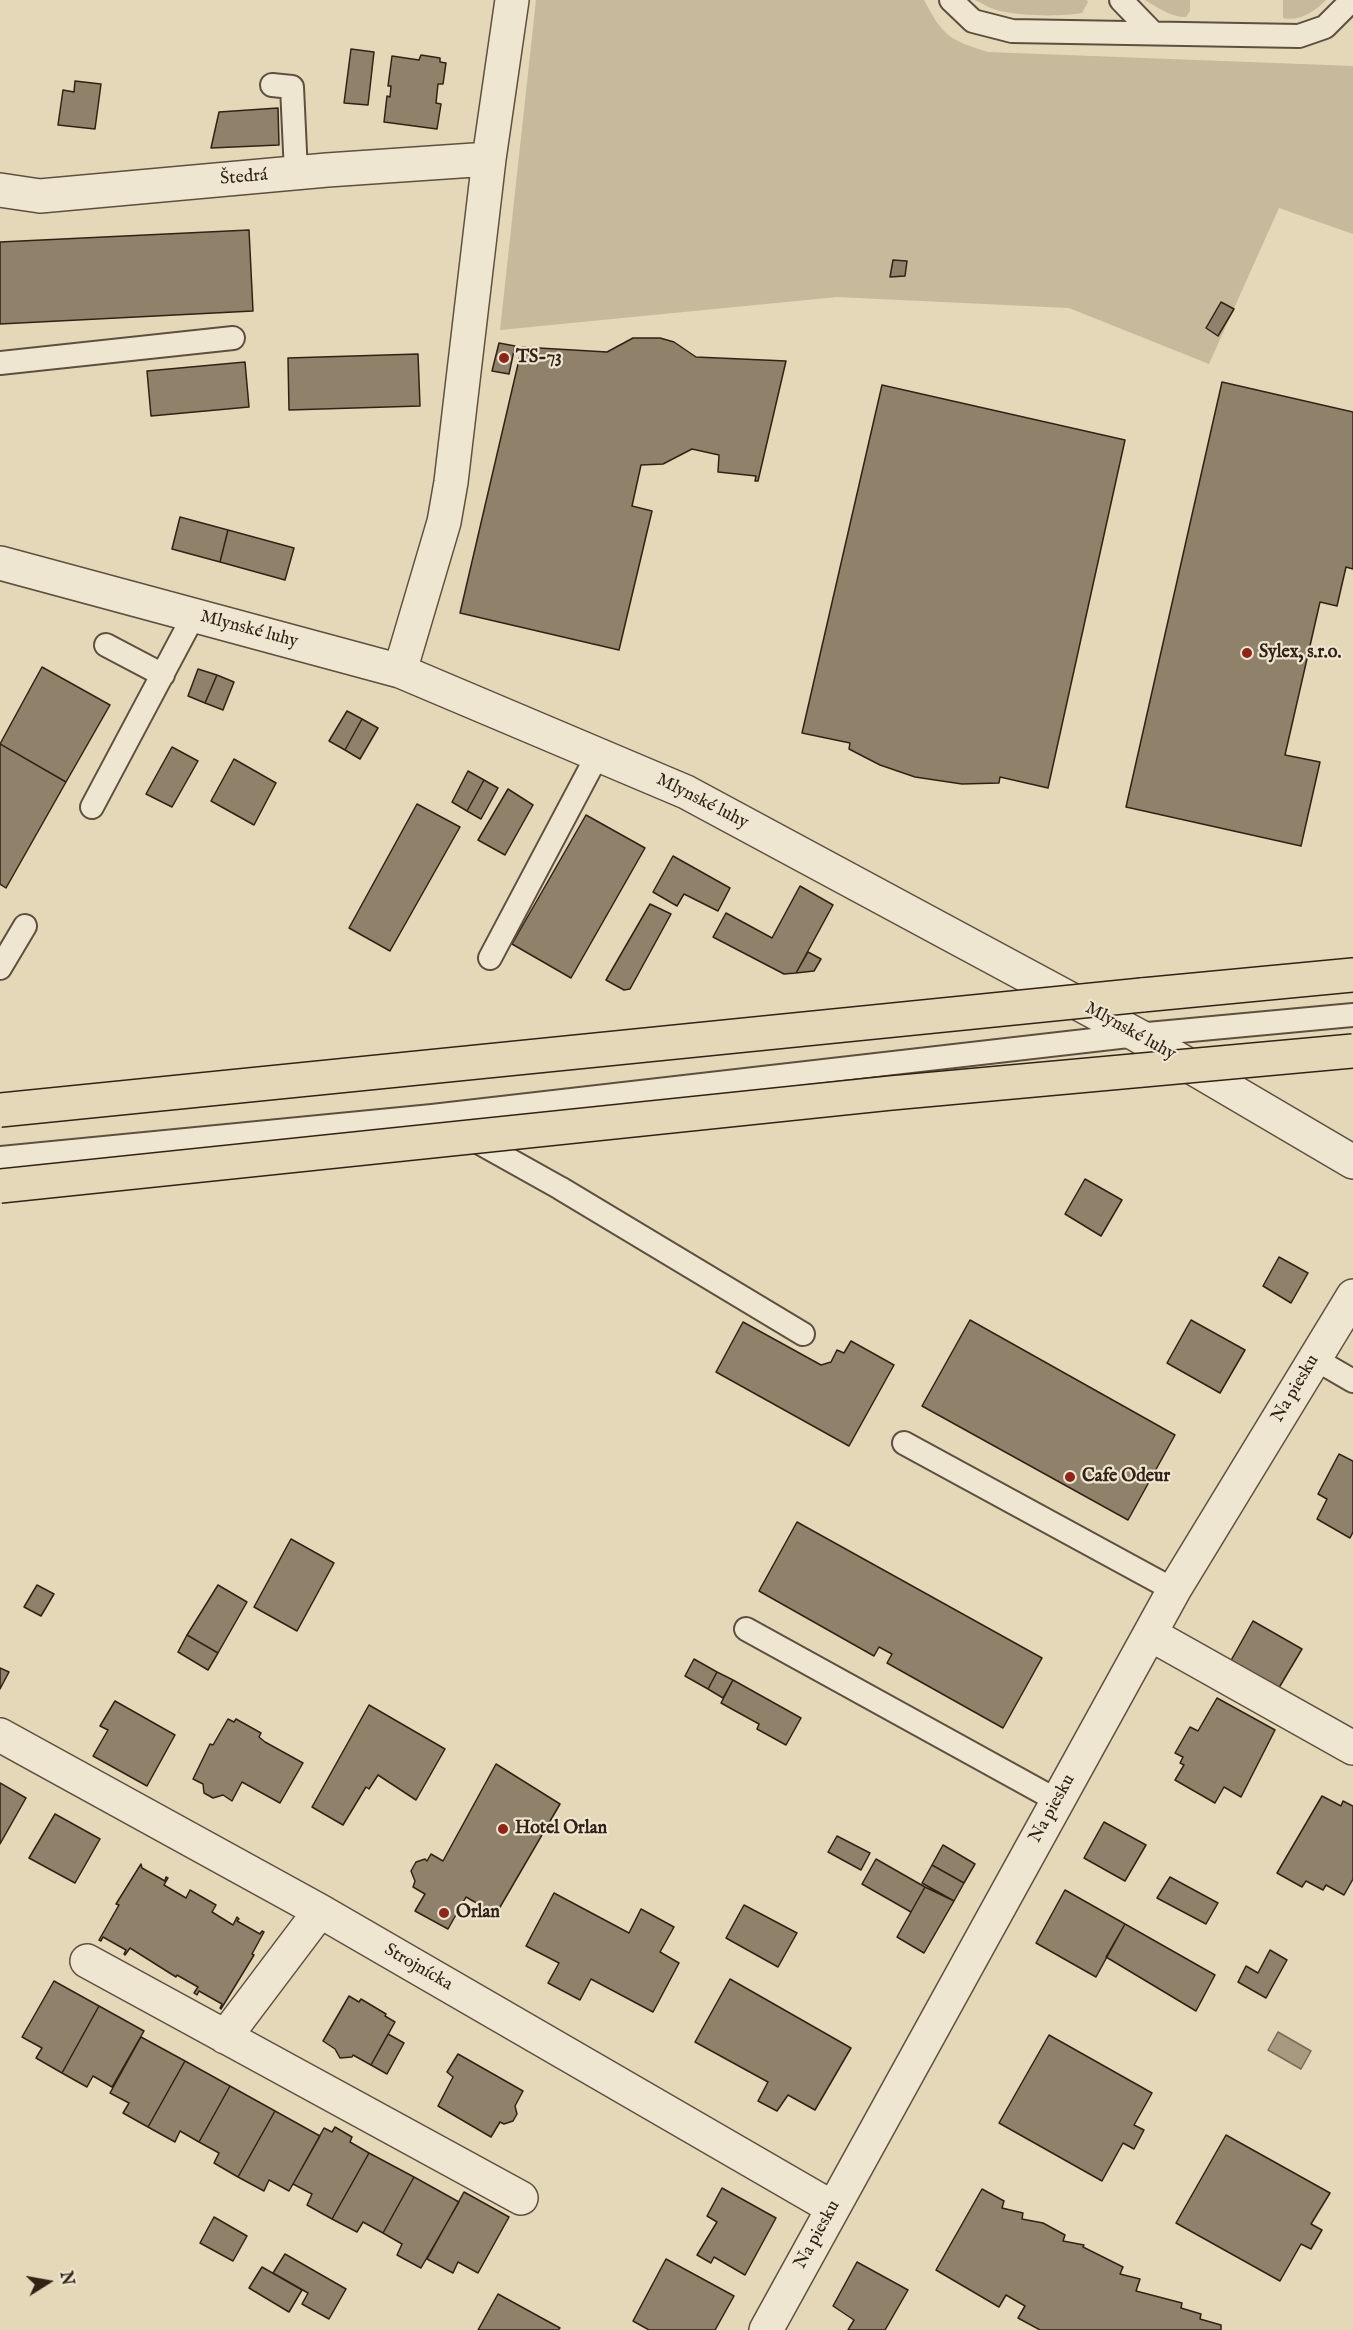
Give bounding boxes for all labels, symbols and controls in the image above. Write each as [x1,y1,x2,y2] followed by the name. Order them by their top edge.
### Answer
[219,165,269,191] street label: Štedrá
[516,347,562,369] place label: TS-73
[497,351,511,365] marker: TS-73
[198,607,300,653] street label: Mlynské luhy
[1259,642,1341,664] place label: Sylex, s.r.o.
[1240,646,1254,660] marker: Sylex, s.r.o.
[652,770,752,834] street label: Mlynské luhy
[1081,998,1179,1066] street label: Mlynské luhy
[1267,1351,1325,1427] street label: Na piesku
[1082,1466,1170,1488] place label: Cafe Odeur
[1063,1470,1077,1484] marker: Cafe Odeur
[1025,1771,1081,1847] street label: Na piesku
[515,1818,607,1840] place label: Hotel Orlan
[496,1822,510,1836] marker: Hotel Orlan
[456,1902,500,1924] place label: Orlan
[437,1906,451,1920] marker: Orlan
[380,1940,456,1996] street label: Strojnícka
[790,2197,846,2273] street label: Na piesku
[18,2252,78,2312] north arrow
[55,2270,77,2287] text: N

